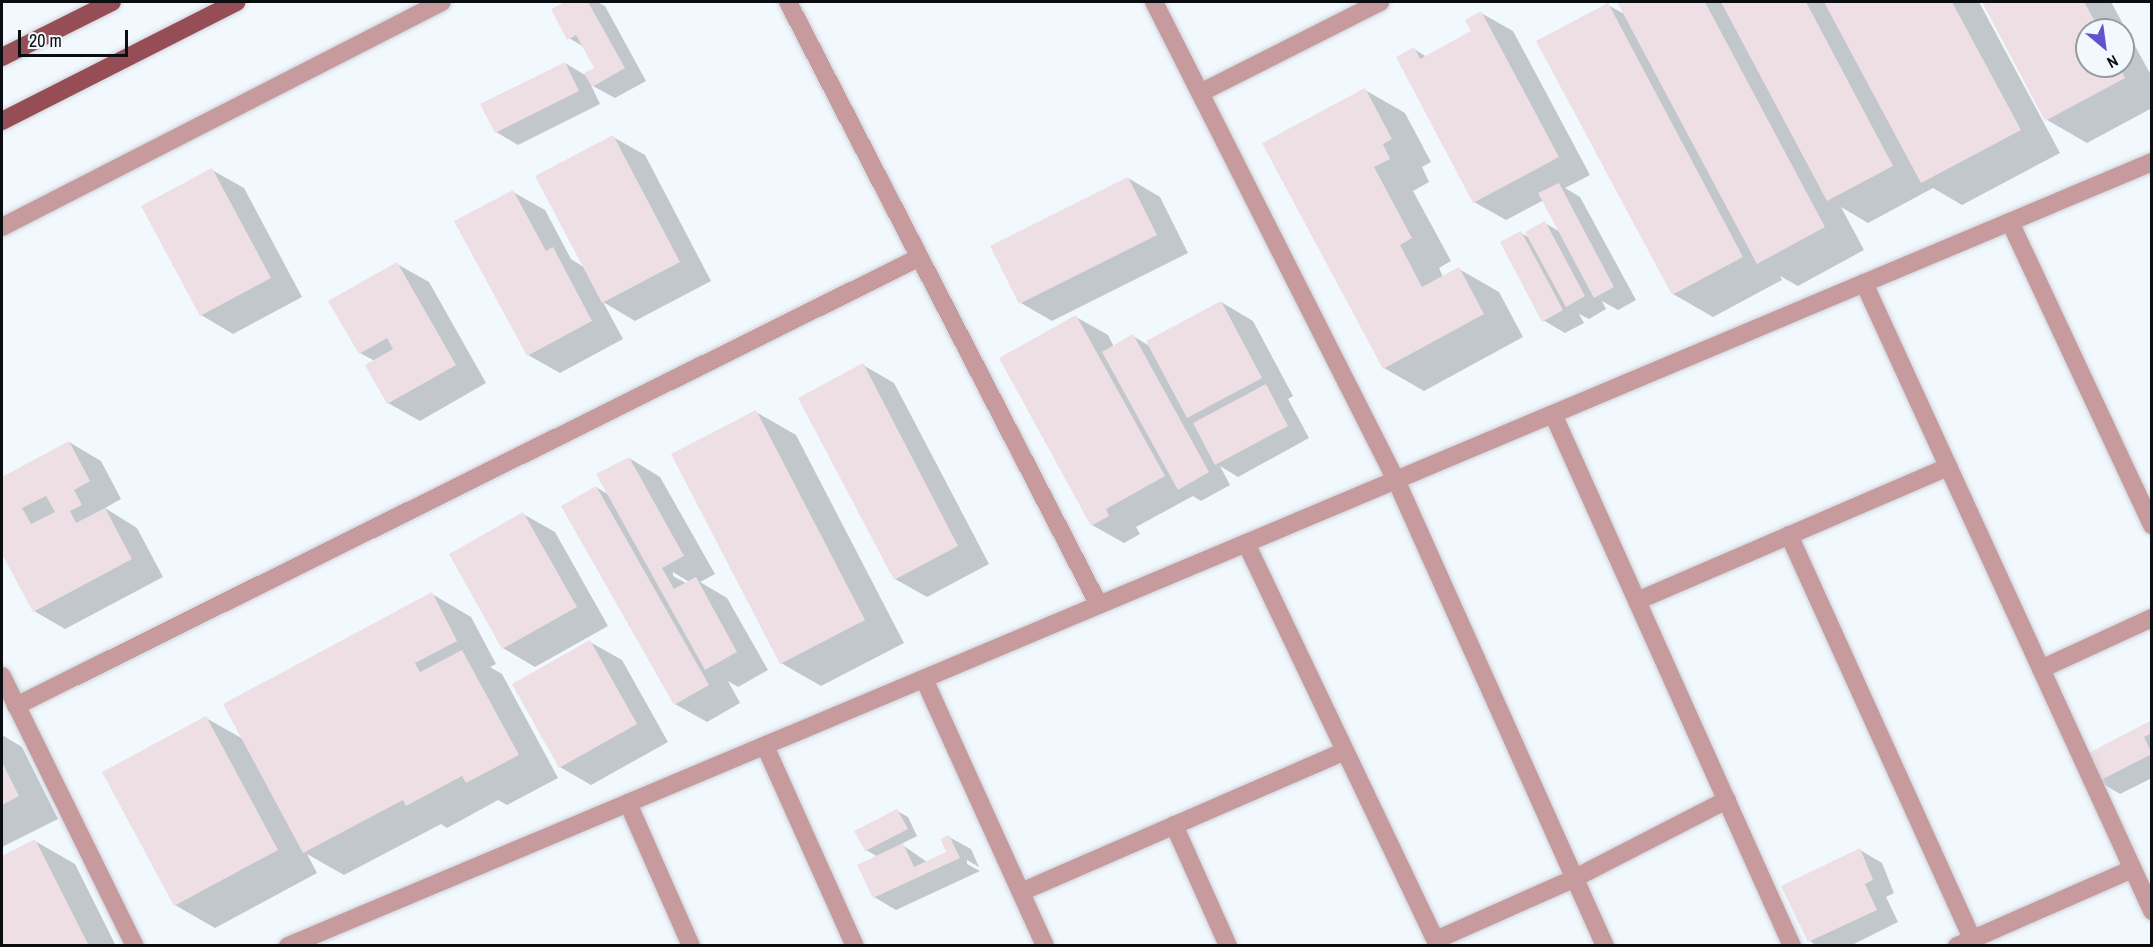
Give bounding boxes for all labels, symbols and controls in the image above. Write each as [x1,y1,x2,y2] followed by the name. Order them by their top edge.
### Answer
[21,18,130,56] scale bar
[2075,18,2135,78] north arrow
[29,28,62,53] text: 20 m
[2103,50,2122,74] text: N

